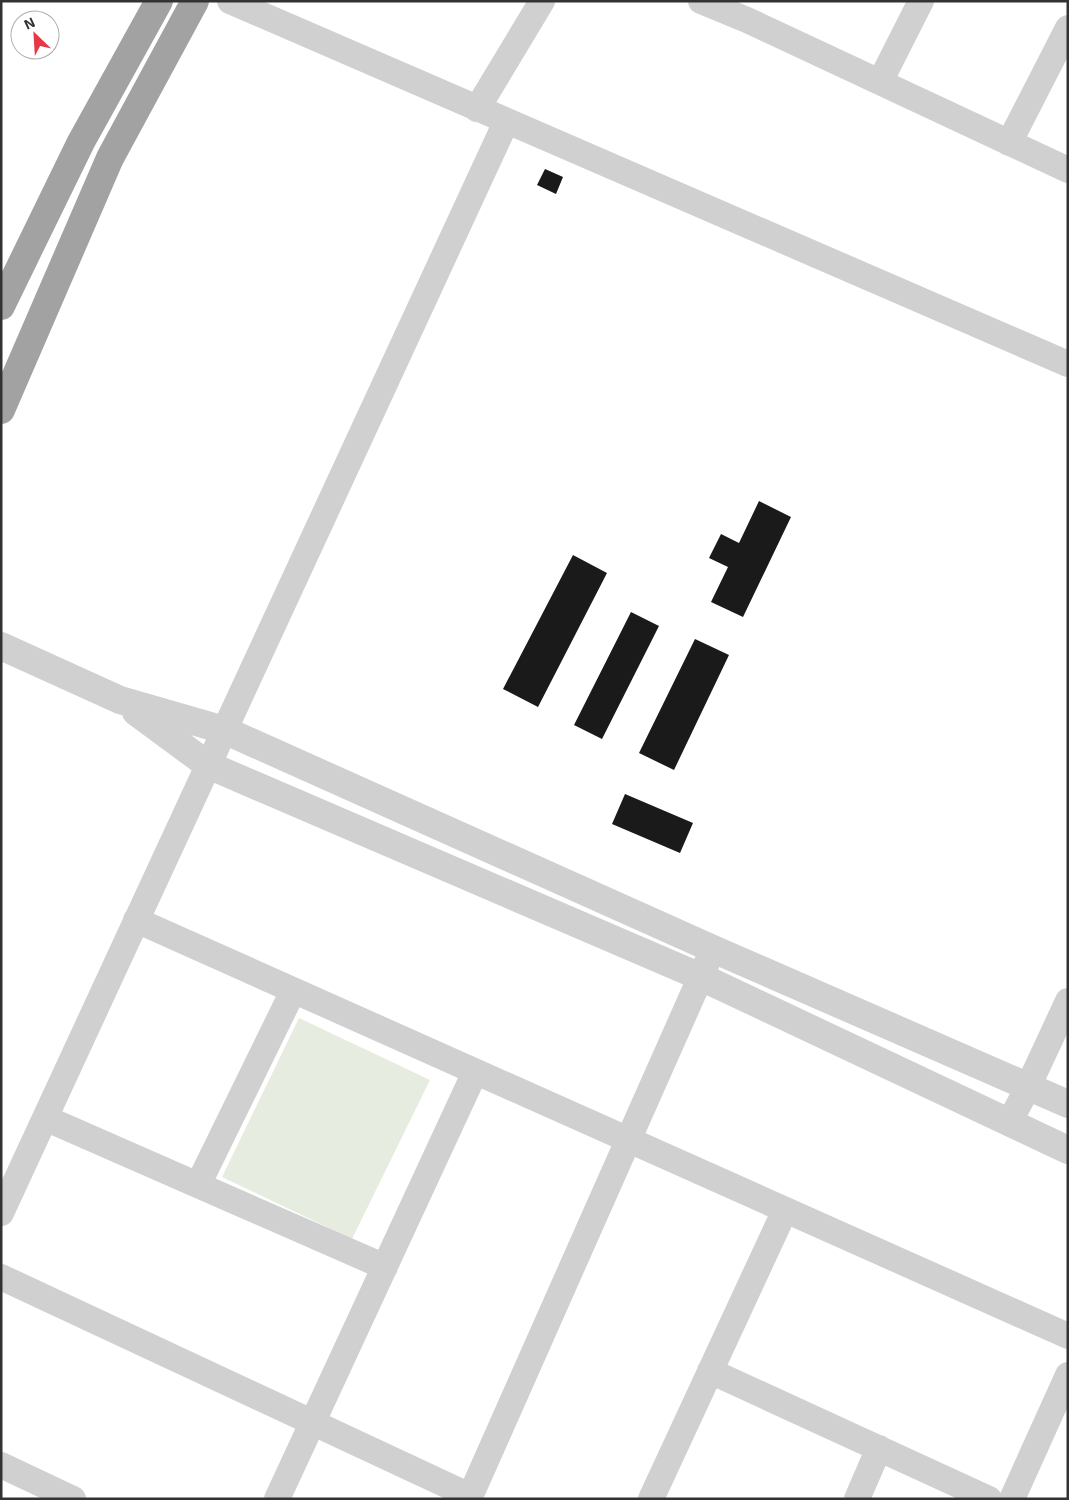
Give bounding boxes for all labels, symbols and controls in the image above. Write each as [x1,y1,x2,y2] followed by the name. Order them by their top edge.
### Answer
[10,10,60,60] north arrow
[21,13,37,33] text: N

